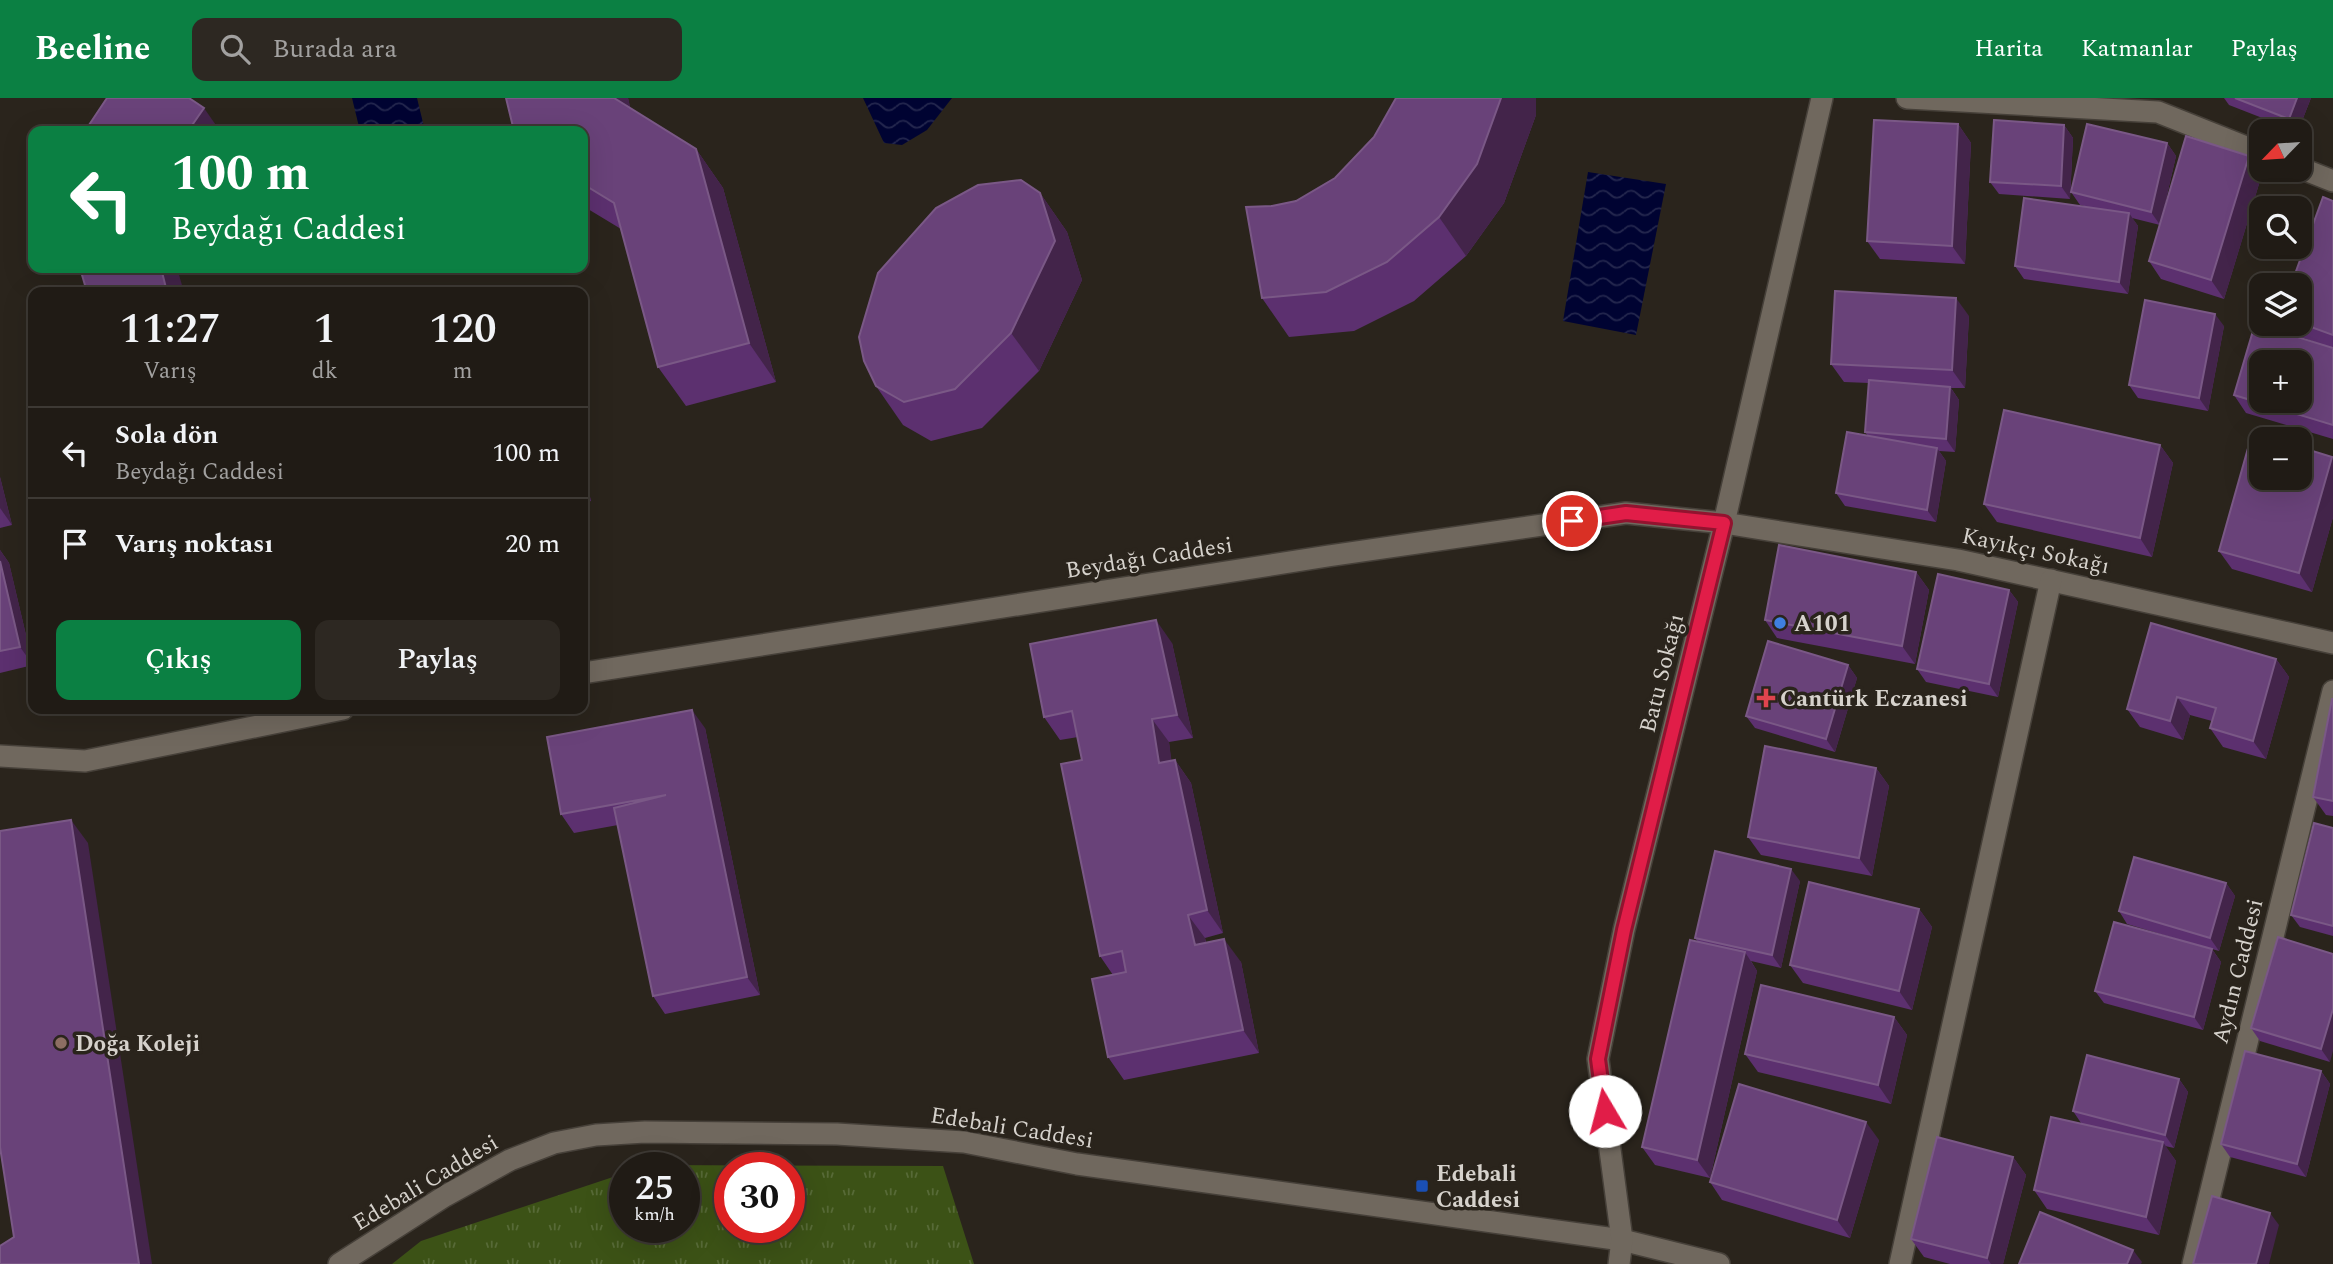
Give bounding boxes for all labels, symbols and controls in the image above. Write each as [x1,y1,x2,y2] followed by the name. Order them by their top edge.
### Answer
[192,18,682,81] search box
[35,24,150,74] text: Beeline
[272,29,397,69] text: Burada ara
[216,30,254,68] icon: search
[1975,31,2043,67] text: Harita
[2081,31,2193,67] text: Katmanlar
[2231,31,2298,67] text: Paylaş
[2249,119,2312,182] north arrow
[2249,119,2312,490] map controls
[171,137,310,212] text: 100 m
[56,154,147,245] icon: left
[2249,196,2312,259] button: search
[171,205,406,254] text: Beydağı Caddesi
[2249,273,2312,336] button: layers
[119,298,220,361] text: 11:27
[313,298,336,361] text: 1
[429,298,497,361] text: 120
[2249,350,2312,413] button: +
[143,354,197,389] text: Varış
[312,354,338,389] text: dk
[453,354,473,389] text: m
[115,415,218,455] text: Sola dön
[2249,427,2312,490] button: −
[492,433,560,473] text: 100 m
[56,434,94,472] icon: left
[115,455,284,490] text: Beydağı Caddesi
[1542,491,1602,551] pin
[1553,502,1591,540] icon: arrive
[1959,519,2113,584] street label: Kayıkçı Sokağı
[115,524,273,564] text: Varış noktası
[505,524,560,564] text: 20 m
[56,525,94,563] icon: arrive
[1063,528,1235,589] street label: Beydağı Caddesi
[1794,607,1851,642] place label: A101
[1631,610,1694,737] street label: Batu Sokağı
[1772,615,1788,631] marker: A101
[56,620,301,700] button: Çıkış
[315,620,560,700] button: Paylaş
[1780,682,1968,717] place label: Cantürk Eczanesi
[1758,690,1774,706] marker: Cantürk Eczanesi
[2204,895,2273,1048] street label: Aydın Caddesi
[75,1027,200,1062] place label: Doğa Koleji
[53,1035,69,1051] marker: Doğa Koleji
[1568,1074,1642,1148] position arrow
[928,1098,1096,1159] street label: Edebali Caddesi
[346,1126,505,1241] street label: Edebali Caddesi
[714,1152,805,1243] speed limit sign: 30
[1436,1157,1520,1218] place label: Edebali̇ Caddesi̇
[635,1162,674,1215] text: 25
[1414,1178,1430,1194] marker: Edebali̇ Caddesi̇
[634,1201,675,1228] text: km/h

